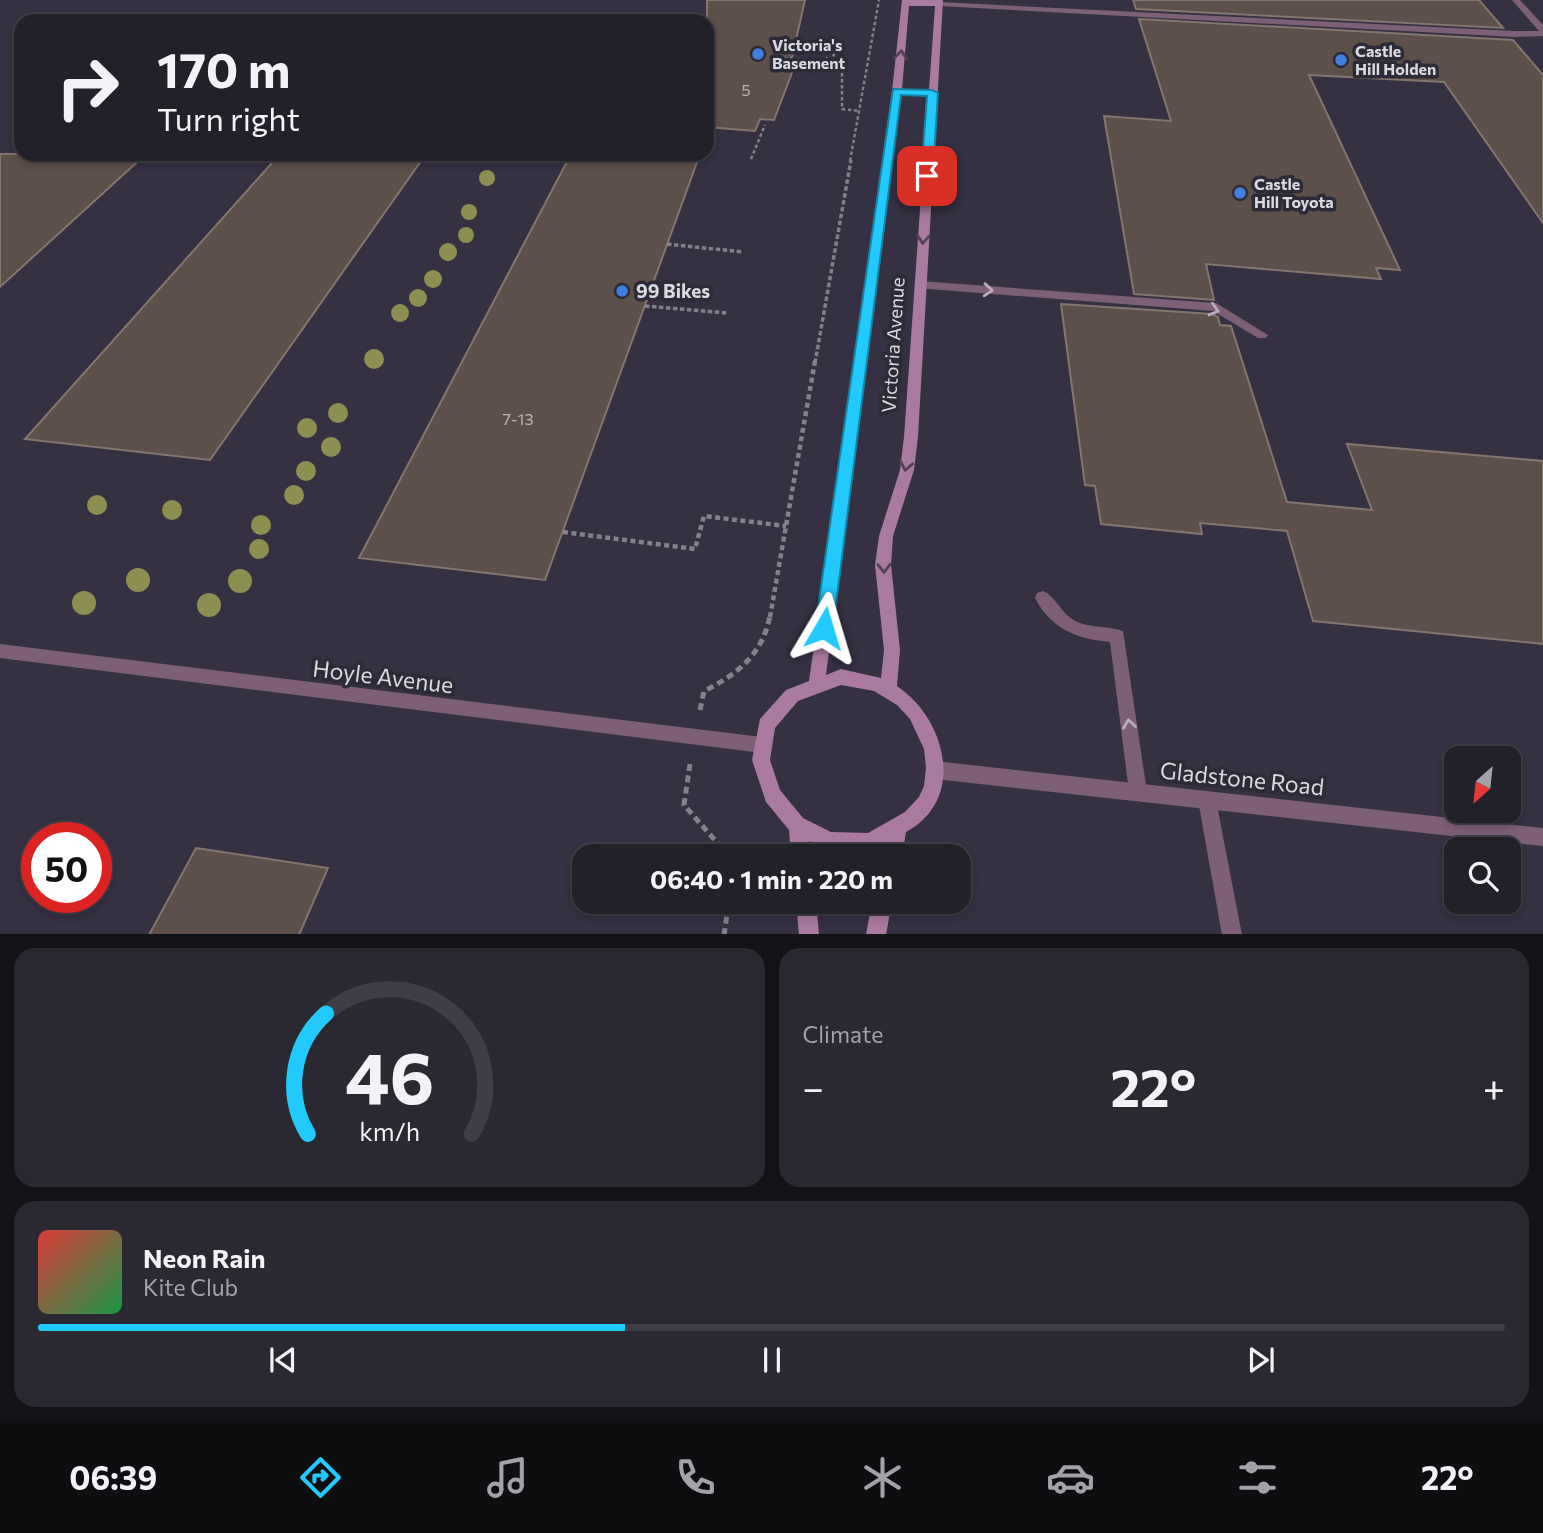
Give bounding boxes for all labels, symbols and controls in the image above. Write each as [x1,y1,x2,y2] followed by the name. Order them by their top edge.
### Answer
[772,35,846,72] place label: Victoria's Basement
[157,38,290,98] text: 170 m
[1355,41,1436,78] place label: Castle Hill Holden
[42,42,133,133] icon: right
[750,46,766,62] marker: Victoria's Basement
[893,49,908,61] one-way arrow
[1333,52,1349,68] marker: Castle Hill Holden
[741,80,751,99] house number: 5
[157,98,300,138] text: Turn right
[897,146,957,206] pin
[908,157,946,195] icon: arrive
[1254,174,1334,211] place label: Castle Hill Toyota
[1232,185,1248,201] marker: Castle Hill Toyota
[916,234,931,245] one-way arrow
[876,276,909,413] street label: Victoria Avenue
[636,279,710,302] place label: 99 Bikes
[983,282,994,297] one-way arrow
[614,283,630,299] marker: 99 Bikes
[1208,301,1220,316] one-way arrow
[502,409,534,428] house number: 7-13
[900,460,915,472] one-way arrow
[876,564,892,574] one-way arrow
[787,591,861,665] position arrow
[311,653,455,699] street label: Hoyle Avenue
[1121,718,1136,730] one-way arrow
[1444,746,1521,822] north arrow
[1444,746,1521,914] map controls
[1159,755,1326,801] street label: Gladstone Road
[21,822,112,913] speed limit sign: 50
[1444,837,1521,914] button: search
[650,863,893,894] text: 06:40 · 1 min · 220 m
[803,1020,884,1048] text: Climate
[344,1030,434,1119] text: 46
[1111,1054,1196,1118] text: 22°
[803,1063,824,1110] text: −
[1483,1063,1505,1110] text: +
[359,1115,420,1145] text: km/h
[143,1242,266,1273] text: Neon Rain
[143,1273,238,1301] text: Kite Club
[264,1341,302,1379] icon: previous
[753,1341,791,1379] icon: pause
[1242,1341,1280,1379] icon: next
[296,1453,345,1502] icon: directions
[483,1453,532,1502] icon: music
[671,1453,720,1502] icon: phone
[858,1453,907,1502] icon: climate
[1046,1453,1095,1502] icon: car
[1233,1453,1282,1502] icon: filters
[69,1457,157,1497] text: 06:39
[1421,1457,1474,1497] text: 22°

